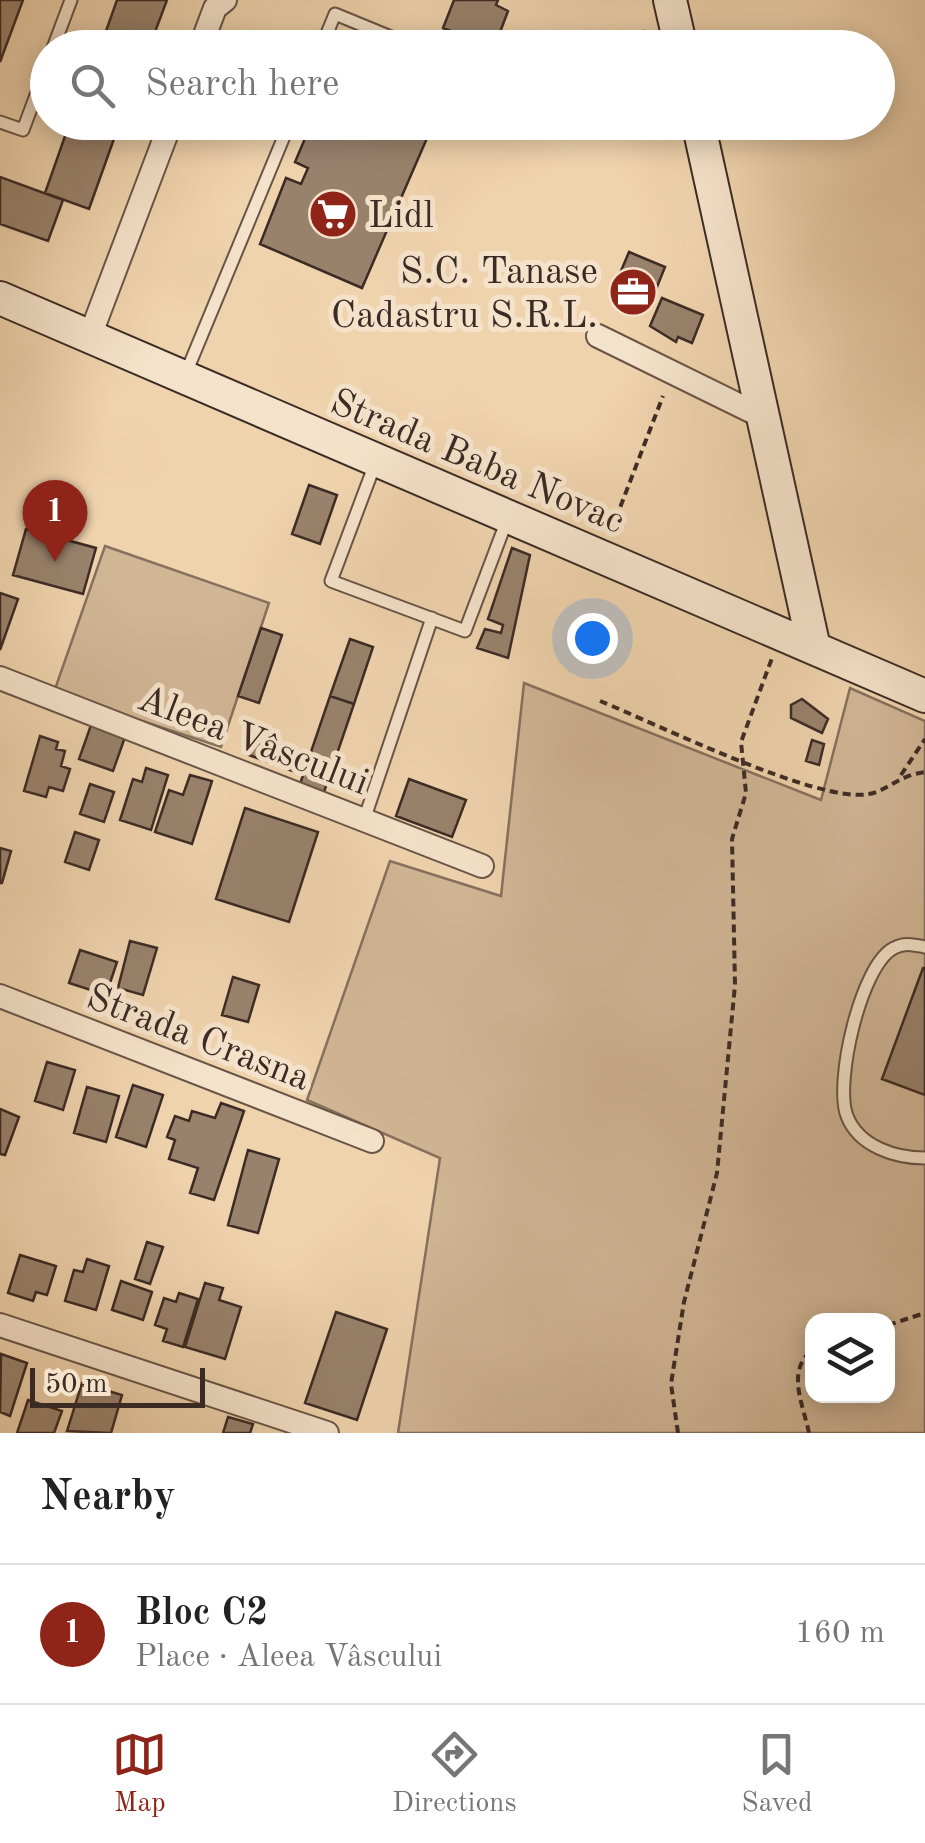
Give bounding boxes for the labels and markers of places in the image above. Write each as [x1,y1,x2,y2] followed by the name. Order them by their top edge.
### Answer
[307,188,359,240] supermarket icon: Lidl
[368,198,434,236] place label: Lidl
[331,254,598,336] place label: S.C. Tanase Cadastru S.R.L.
[607,266,659,318] office icon: S.C. Tanase Cadastru S.R.L.
[22,480,88,562] pin: 1

